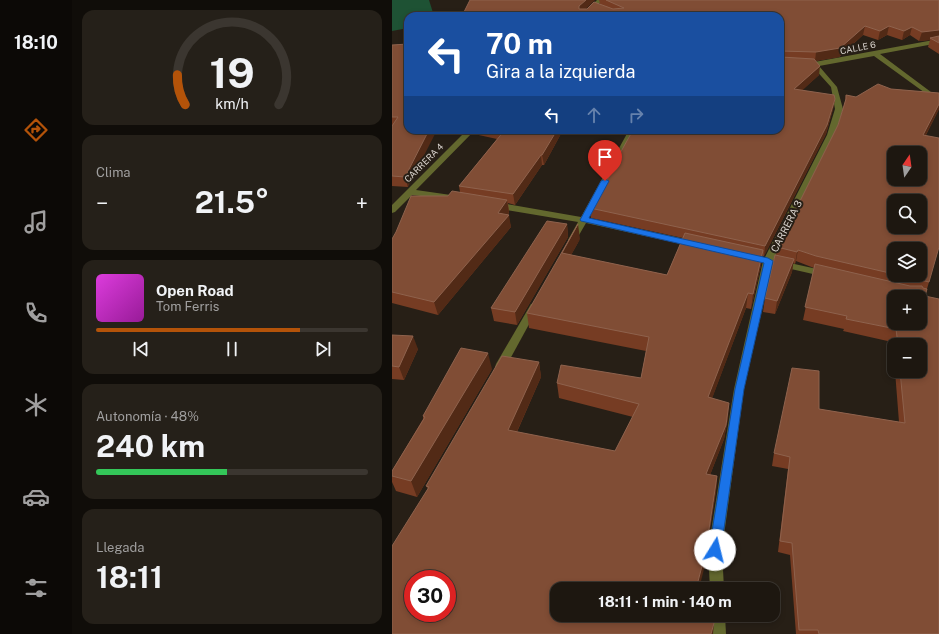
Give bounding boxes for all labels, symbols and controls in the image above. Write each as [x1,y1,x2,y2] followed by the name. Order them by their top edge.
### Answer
[486,27,553,60] text: 70 m
[420,28,472,80] icon: left
[14,32,58,53] text: 18:10
[839,39,877,56] street label: CALLE 6
[209,48,255,97] text: 19
[486,61,635,82] text: Gira a la izquierda
[215,95,249,112] text: km/h
[541,104,563,126] icon: left
[583,104,605,126] icon: ahead
[625,104,647,126] icon: right
[22,116,50,144] icon: directions
[588,140,622,181] pin
[402,141,446,184] street label: CARRERA 4
[594,146,616,168] icon: arrive
[887,146,927,186] north arrow
[887,146,927,378] map controls
[96,165,131,180] text: Clima
[195,184,269,220] text: 21.5°
[96,190,108,216] text: −
[356,190,368,216] text: +
[887,194,927,234] button: search
[768,198,804,254] street label: CARRERA 3
[22,208,50,236] icon: music
[887,242,927,282] button: layers
[156,282,234,299] text: Open Road
[887,290,927,330] button: +
[22,299,50,327] icon: phone
[156,299,219,314] text: Tom Ferris
[130,338,152,360] icon: previous
[221,338,243,360] icon: pause
[312,338,334,360] icon: next
[887,338,927,378] button: −
[22,391,50,419] icon: climate
[96,409,199,424] text: Autonomía · 48%
[96,428,205,464] text: 240 km
[22,483,50,511] icon: car
[694,529,736,571] position arrow
[96,540,144,555] text: Llegada
[96,559,163,595] text: 18:11
[404,570,456,622] speed limit sign: 30
[22,574,50,602] icon: filters
[598,593,732,610] text: 18:11 · 1 min · 140 m

